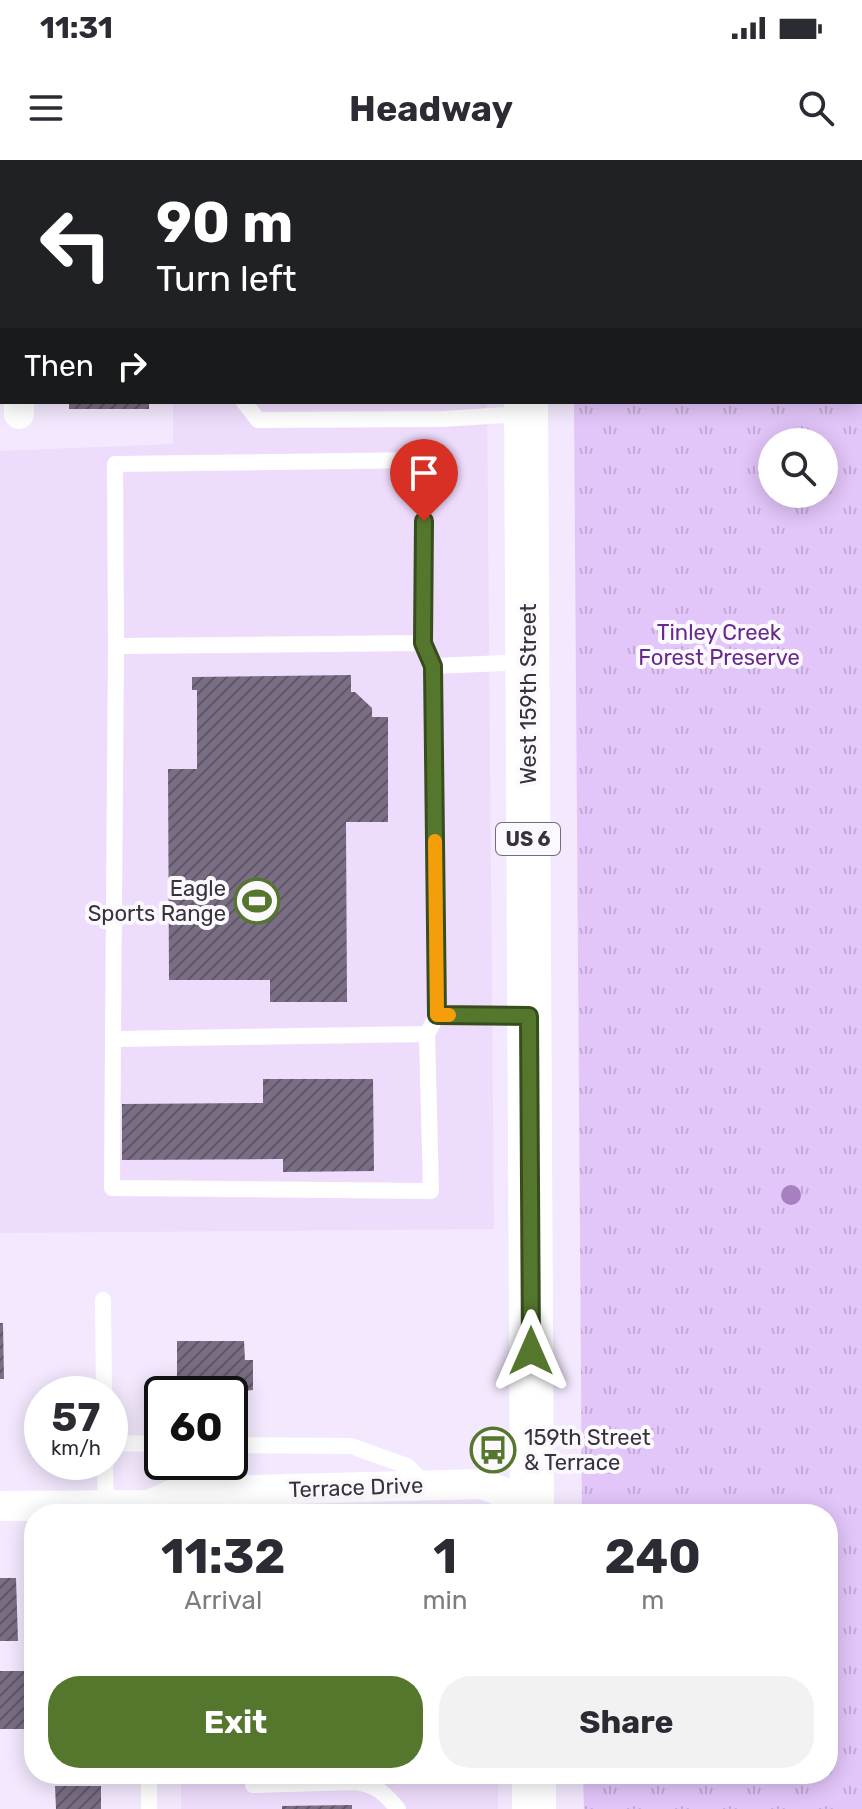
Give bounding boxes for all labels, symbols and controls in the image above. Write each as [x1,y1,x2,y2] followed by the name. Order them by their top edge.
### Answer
[40,10,113,46] text: 11:31
[24,86,68,130] icon: menu
[794,86,838,130] icon: search
[349,87,513,130] text: Headway
[156,190,293,256] text: 90 m
[24,192,128,296] icon: left
[156,257,297,300] text: Turn left
[110,344,154,388] icon: right
[24,348,94,384] text: Then
[758,428,838,508] map controls
[758,428,838,508] button: search
[390,439,458,521] pin
[402,451,446,495] icon: arrive
[515,603,542,785] street label: West 159th Street
[638,619,800,671] park label: Tinley Creek Forest Preserve
[496,823,560,855] road number: US 6
[88,875,226,927] place label: Eagle Sports Range
[233,877,281,925] sports icon: Eagle Sports Range
[489,1309,573,1393] position arrow
[144,1376,248,1480] speed limit sign: 60
[52,1394,100,1441] text: 57
[524,1424,651,1476] place label: 159th Street & Terrace
[469,1426,517,1474] bus stop icon: 159th Street & Terrace
[51,1436,101,1460] text: km/h
[288,1472,424,1503] street label: Terrace Drive
[161,1528,286,1585] text: 11:32
[433,1528,457,1585] text: 1
[605,1528,701,1585] text: 240
[184,1585,262,1616] text: Arrival
[422,1585,468,1616] text: min
[641,1585,664,1616] text: m
[48,1676,423,1768] button: Exit
[439,1676,814,1768] button: Share

